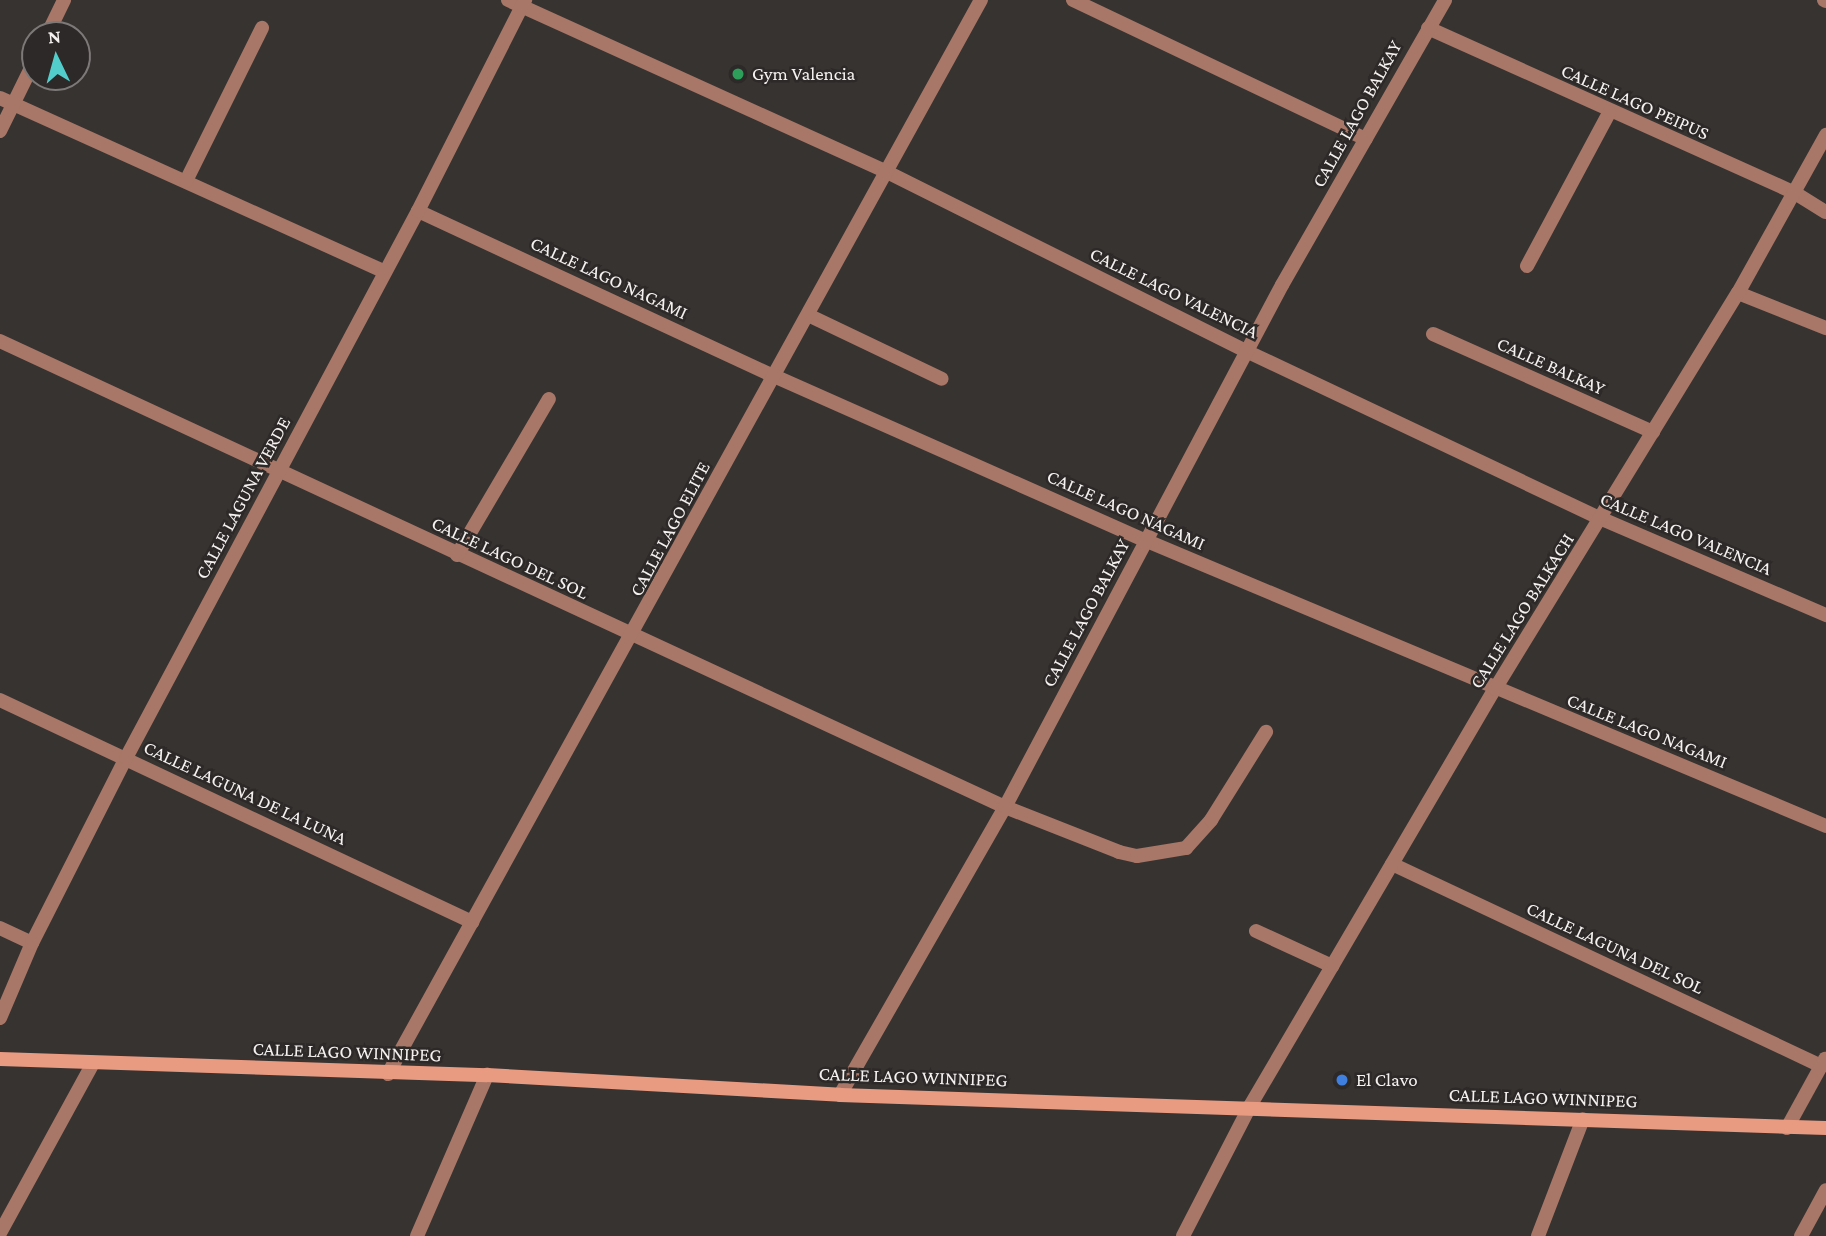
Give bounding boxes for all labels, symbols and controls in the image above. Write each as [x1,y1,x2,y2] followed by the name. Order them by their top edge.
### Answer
[21,21,91,91] north arrow
[47,26,62,48] text: N
[1307,37,1407,191] street label: CALLE LAGO BALKAY
[1558,59,1712,145] street label: CALLE LAGO PEIPUS
[752,63,855,85] place label: Gym Valencia
[730,66,746,82] marker: Gym Valencia
[527,232,691,324] street label: CALLE LAGO NAGAMI
[1086,242,1262,344] street label: CALLE LAGO VALENCIA
[1493,332,1609,400] street label: CALLE BALKAY
[191,413,295,583] street label: CALLE LAGUNA VERDE
[625,458,715,600] street label: CALLE LAGO ELITE
[1043,465,1209,555] street label: CALLE LAGO NAGAMI
[1597,488,1775,580] street label: CALLE LAGO VALENCIA
[428,512,592,604] street label: CALLE LAGO DEL SOL
[1465,529,1579,693] street label: CALLE LAGO BALKACH
[1037,535,1135,691] street label: CALLE LAGO BALKAY
[1564,688,1730,774] street label: CALLE LAGO NAGAMI
[140,736,350,850] street label: CALLE LAGUNA DE LA LUNA
[1523,897,1707,999] street label: CALLE LAGUNA DEL SOL
[252,1037,442,1067] street label: CALLE LAGO WINNIPEG
[818,1062,1008,1092] street label: CALLE LAGO WINNIPEG
[1356,1069,1418,1091] place label: El Clavo
[1334,1072,1350,1088] marker: El Clavo
[1448,1083,1638,1113] street label: CALLE LAGO WINNIPEG

